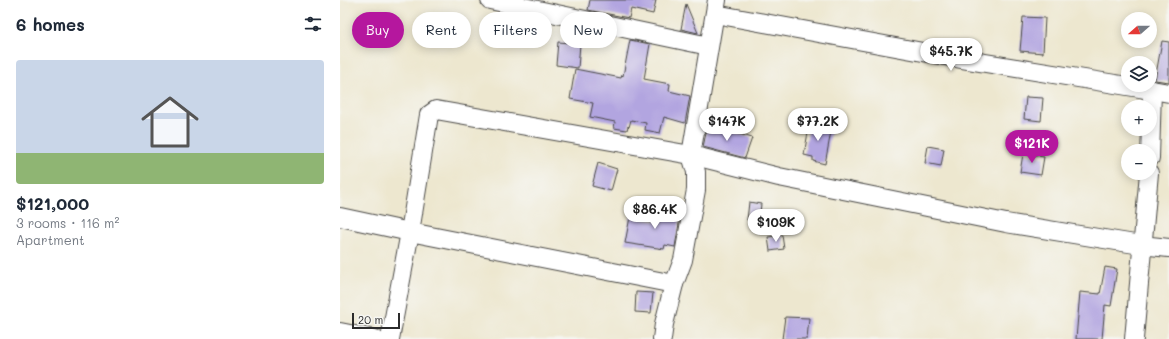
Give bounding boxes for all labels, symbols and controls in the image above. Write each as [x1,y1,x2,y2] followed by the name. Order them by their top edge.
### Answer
[352,12,404,48] chip: Buy
[412,12,471,48] chip: Rent
[479,12,552,48] chip: Filters
[560,12,617,48] chip: New
[1121,12,1157,48] north arrow
[1121,12,1157,180] map controls
[16,13,85,35] text: 6 homes
[302,13,324,35] icon: filters
[918,38,984,72] pin: $45.7K
[929,42,973,59] text: $45.7K
[1121,56,1157,92] button: layers
[134,86,206,158] icon: home
[1121,100,1157,136] button: +
[699,108,755,142] pin: $147K
[785,108,851,142] pin: $77.2K
[708,112,746,129] text: $147K
[797,112,839,129] text: $77.2K
[1004,130,1060,164] pin: $121K
[1014,134,1050,151] text: $121K
[1121,144,1157,180] button: −
[16,192,89,214] text: $121,000
[622,196,688,230] pin: $86.4K
[633,200,677,217] text: $86.4K
[748,209,804,243] pin: $109K
[757,213,795,230] text: $109K
[16,214,119,231] text: 3 rooms · 116 m²
[16,231,85,248] text: Apartment
[352,311,400,330] scale bar
[358,312,383,327] text: 20 m

